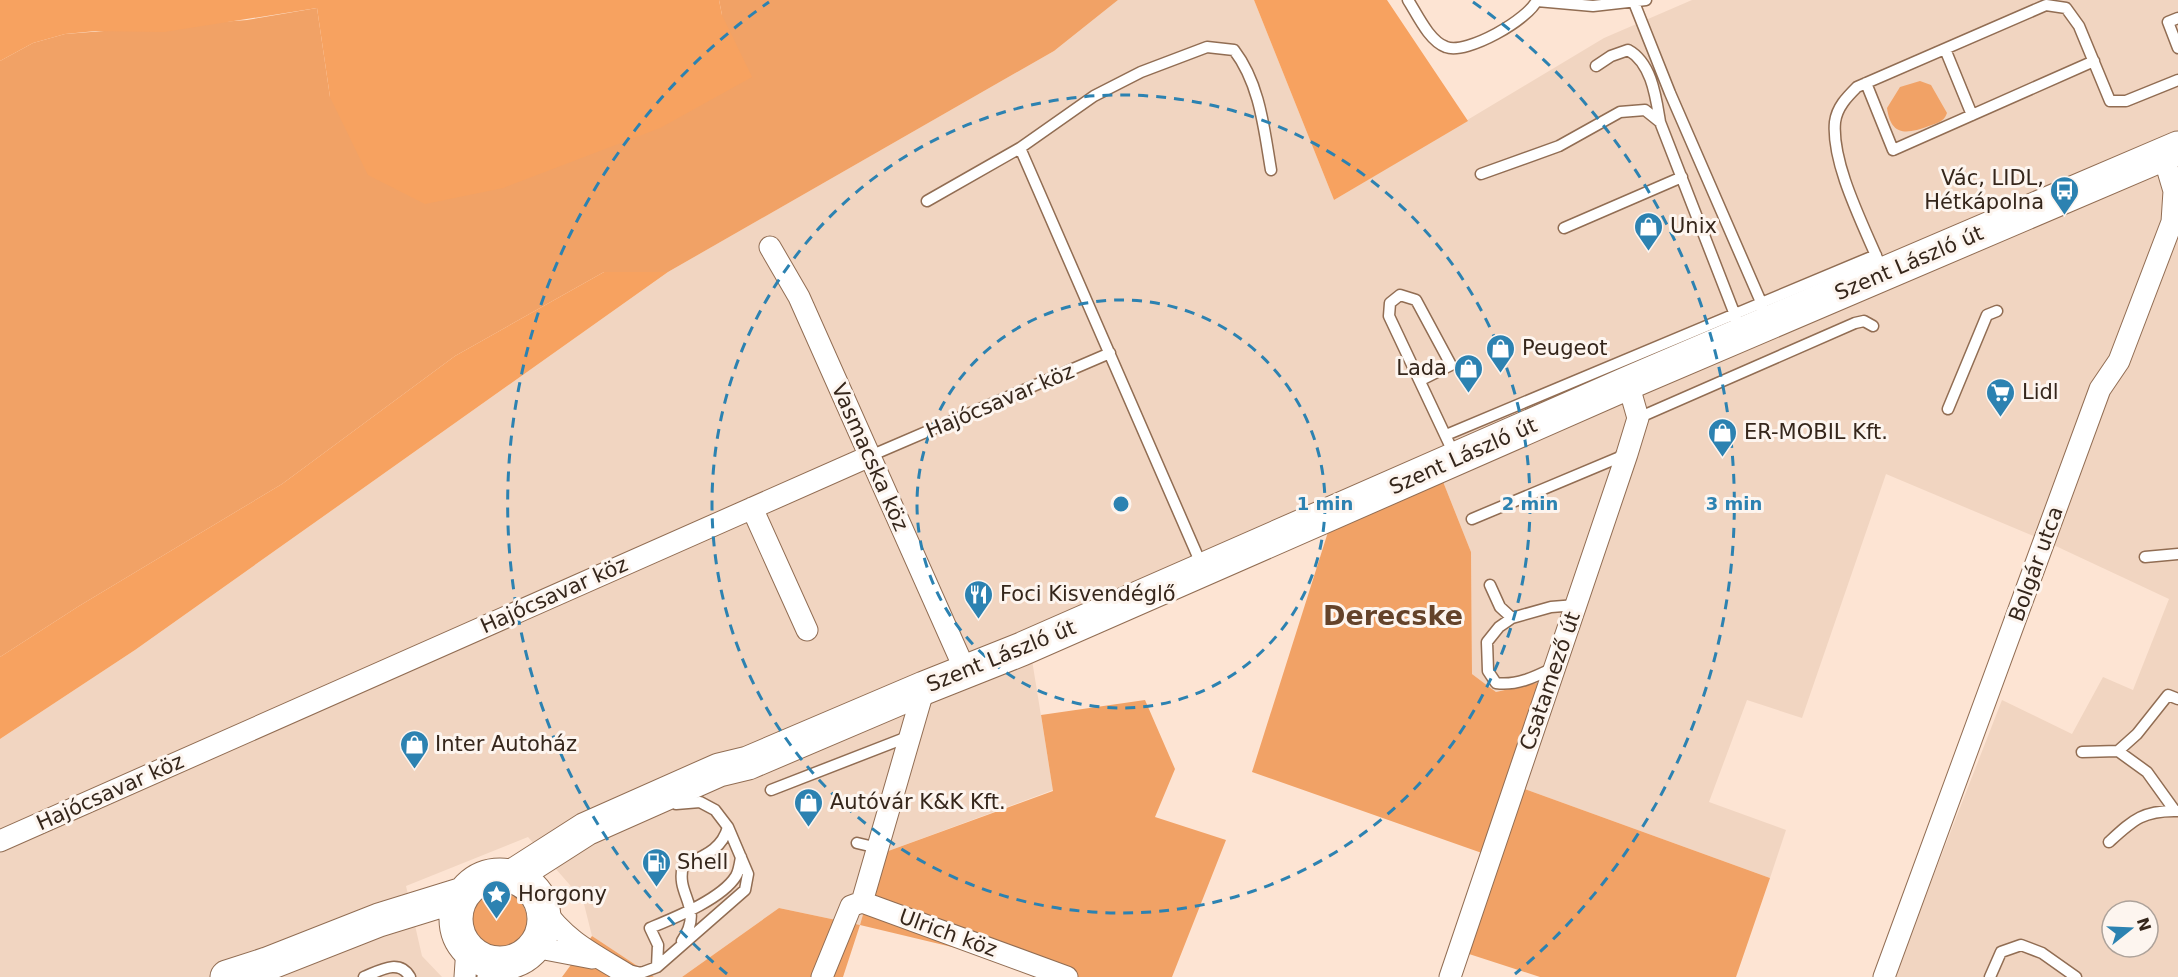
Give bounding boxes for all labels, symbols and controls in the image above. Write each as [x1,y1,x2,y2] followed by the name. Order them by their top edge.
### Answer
[1924,166,2044,214] place label: Vác, LIDL, Hétkápolna
[2049,174,2081,216] bus stop icon: Vác, LIDL, Hétkápolna
[1633,210,1665,252] shop icon: Unix
[1670,214,1717,238] place label: Unix
[1831,221,1987,305] street label: Szent László út
[1485,332,1517,374] shop icon: Peugeot
[1522,336,1607,360] place label: Peugeot
[1452,352,1484,394] shop icon: Lada
[1396,356,1447,380] place label: Lada
[922,359,1078,443] street label: Hajócsavar köz
[1985,376,2017,418] supermarket icon: Lidl
[827,379,913,535] street label: Vasmacska köz
[2022,380,2059,404] place label: Lidl
[1386,413,1540,499] street label: Szent László út
[1707,416,1739,458] shop icon: ER-MOBIL Kft.
[1744,420,1888,444] place label: ER-MOBIL Kft.
[1297,493,1353,514] text: 1 min
[1502,493,1558,514] text: 2 min
[1706,493,1762,514] text: 3 min
[1111,494,1131,514] centre of rings
[2004,503,2068,625] street label: Bolgár utca
[477,552,631,638] street label: Hajócsavar köz
[963,578,995,620] restaurant icon: Foci Kisvendéglő
[1000,582,1176,606] place label: Foci Kisvendéglő
[1323,600,1463,631] district label: Derecske
[1515,609,1585,753] street label: Csatamező út
[923,615,1079,697] street label: Szent László út
[398,728,430,770] shop icon: Inter Autoház
[435,732,577,756] place label: Inter Autoház
[33,749,187,835] street label: Hajócsavar köz
[793,786,825,828] shop icon: Autóvár K&K Kft.
[830,790,1006,814] place label: Autóvár K&K Kft.
[640,846,672,888] fuel station icon: Shell
[677,850,728,874] place label: Shell
[481,878,513,920] place icon: Horgony
[518,882,607,906] place label: Horgony
[2100,899,2160,959] north arrow
[896,904,1000,962] street label: Ulrich köz
[2133,915,2155,934] text: N

